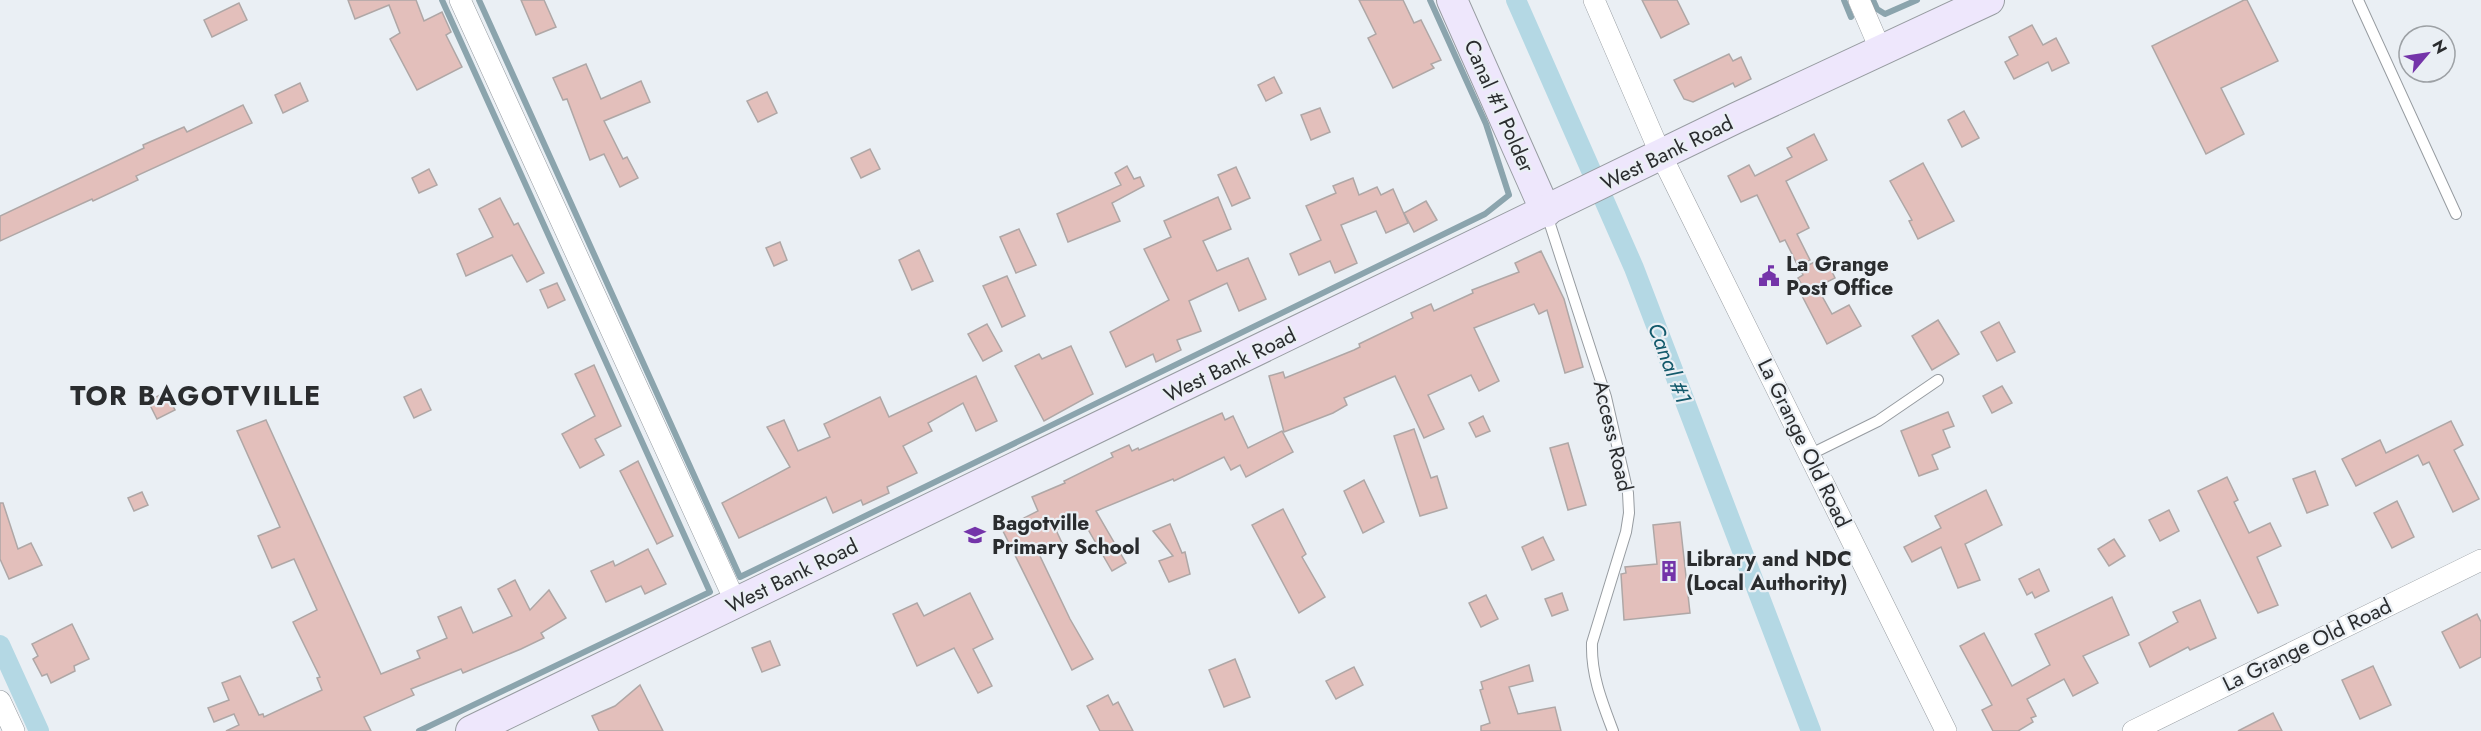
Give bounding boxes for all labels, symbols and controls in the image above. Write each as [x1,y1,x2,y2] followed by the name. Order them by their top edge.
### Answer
[2397,24,2457,84] north arrow
[1456,35,1542,178] street label: Canal #1 Polder
[2427,36,2453,58] text: N
[1596,108,1738,198] street label: West Bank Road
[1786,249,1893,303] place label: La Grange Post Office
[1757,264,1781,288] public building icon: La Grange Post Office
[1640,318,1700,408] water label: Canal #1
[1159,320,1301,410] street label: West Bank Road
[1750,353,1858,533] street label: La Grange Old Road
[70,376,322,415] district label: TOR BAGOTVILLE
[1586,377,1640,495] street label: Access Road
[992,508,1140,562] place label: Bagotville Primary School
[963,523,987,547] school or university icon: Bagotville Primary School
[721,531,863,621] street label: West Bank Road
[1686,544,1852,598] place label: Library and NDC (Local Authority)
[1657,559,1681,583] building icon: Library and NDC (Local Authority)
[2217,591,2397,699] street label: La Grange Old Road

